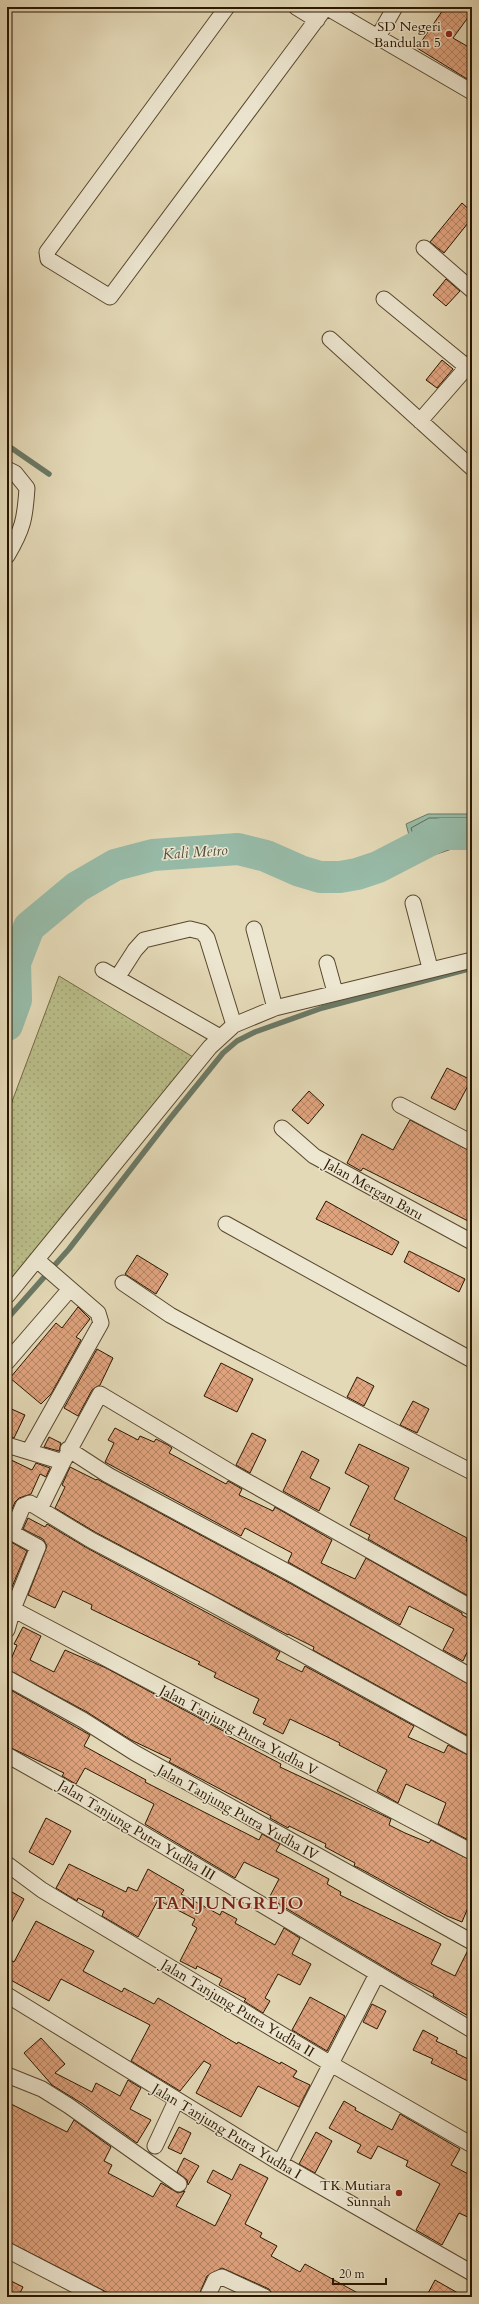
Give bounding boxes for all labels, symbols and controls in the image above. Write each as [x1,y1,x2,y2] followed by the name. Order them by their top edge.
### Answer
[374,17,441,52] place label: SD Negeri Bandulan 5
[444,29,454,39] marker: SD Negeri Bandulan 5
[162,840,228,864] water label: Kali Metro
[319,1153,427,1225] street label: Jalan Mergan Baru
[155,1680,322,1781] street label: Jalan Tanjung Putra Yudha V
[152,1759,322,1865] street label: Jalan Tanjung Putra Yudha IV
[53,1775,219,1885] street label: Jalan Tanjung Putra Yudha III
[153,1891,305,1916] district label: TANJUNGREJO
[156,1954,318,2062] street label: Jalan Tanjung Putra Yudha II
[147,2078,305,2184] street label: Jalan Tanjung Putra Yudha I
[320,2176,391,2211] place label: TK Mutiara Sunnah
[394,2188,404,2198] marker: TK Mutiara Sunnah
[333,2260,386,2286] scale bar
[339,2266,366,2282] text: 20 m

